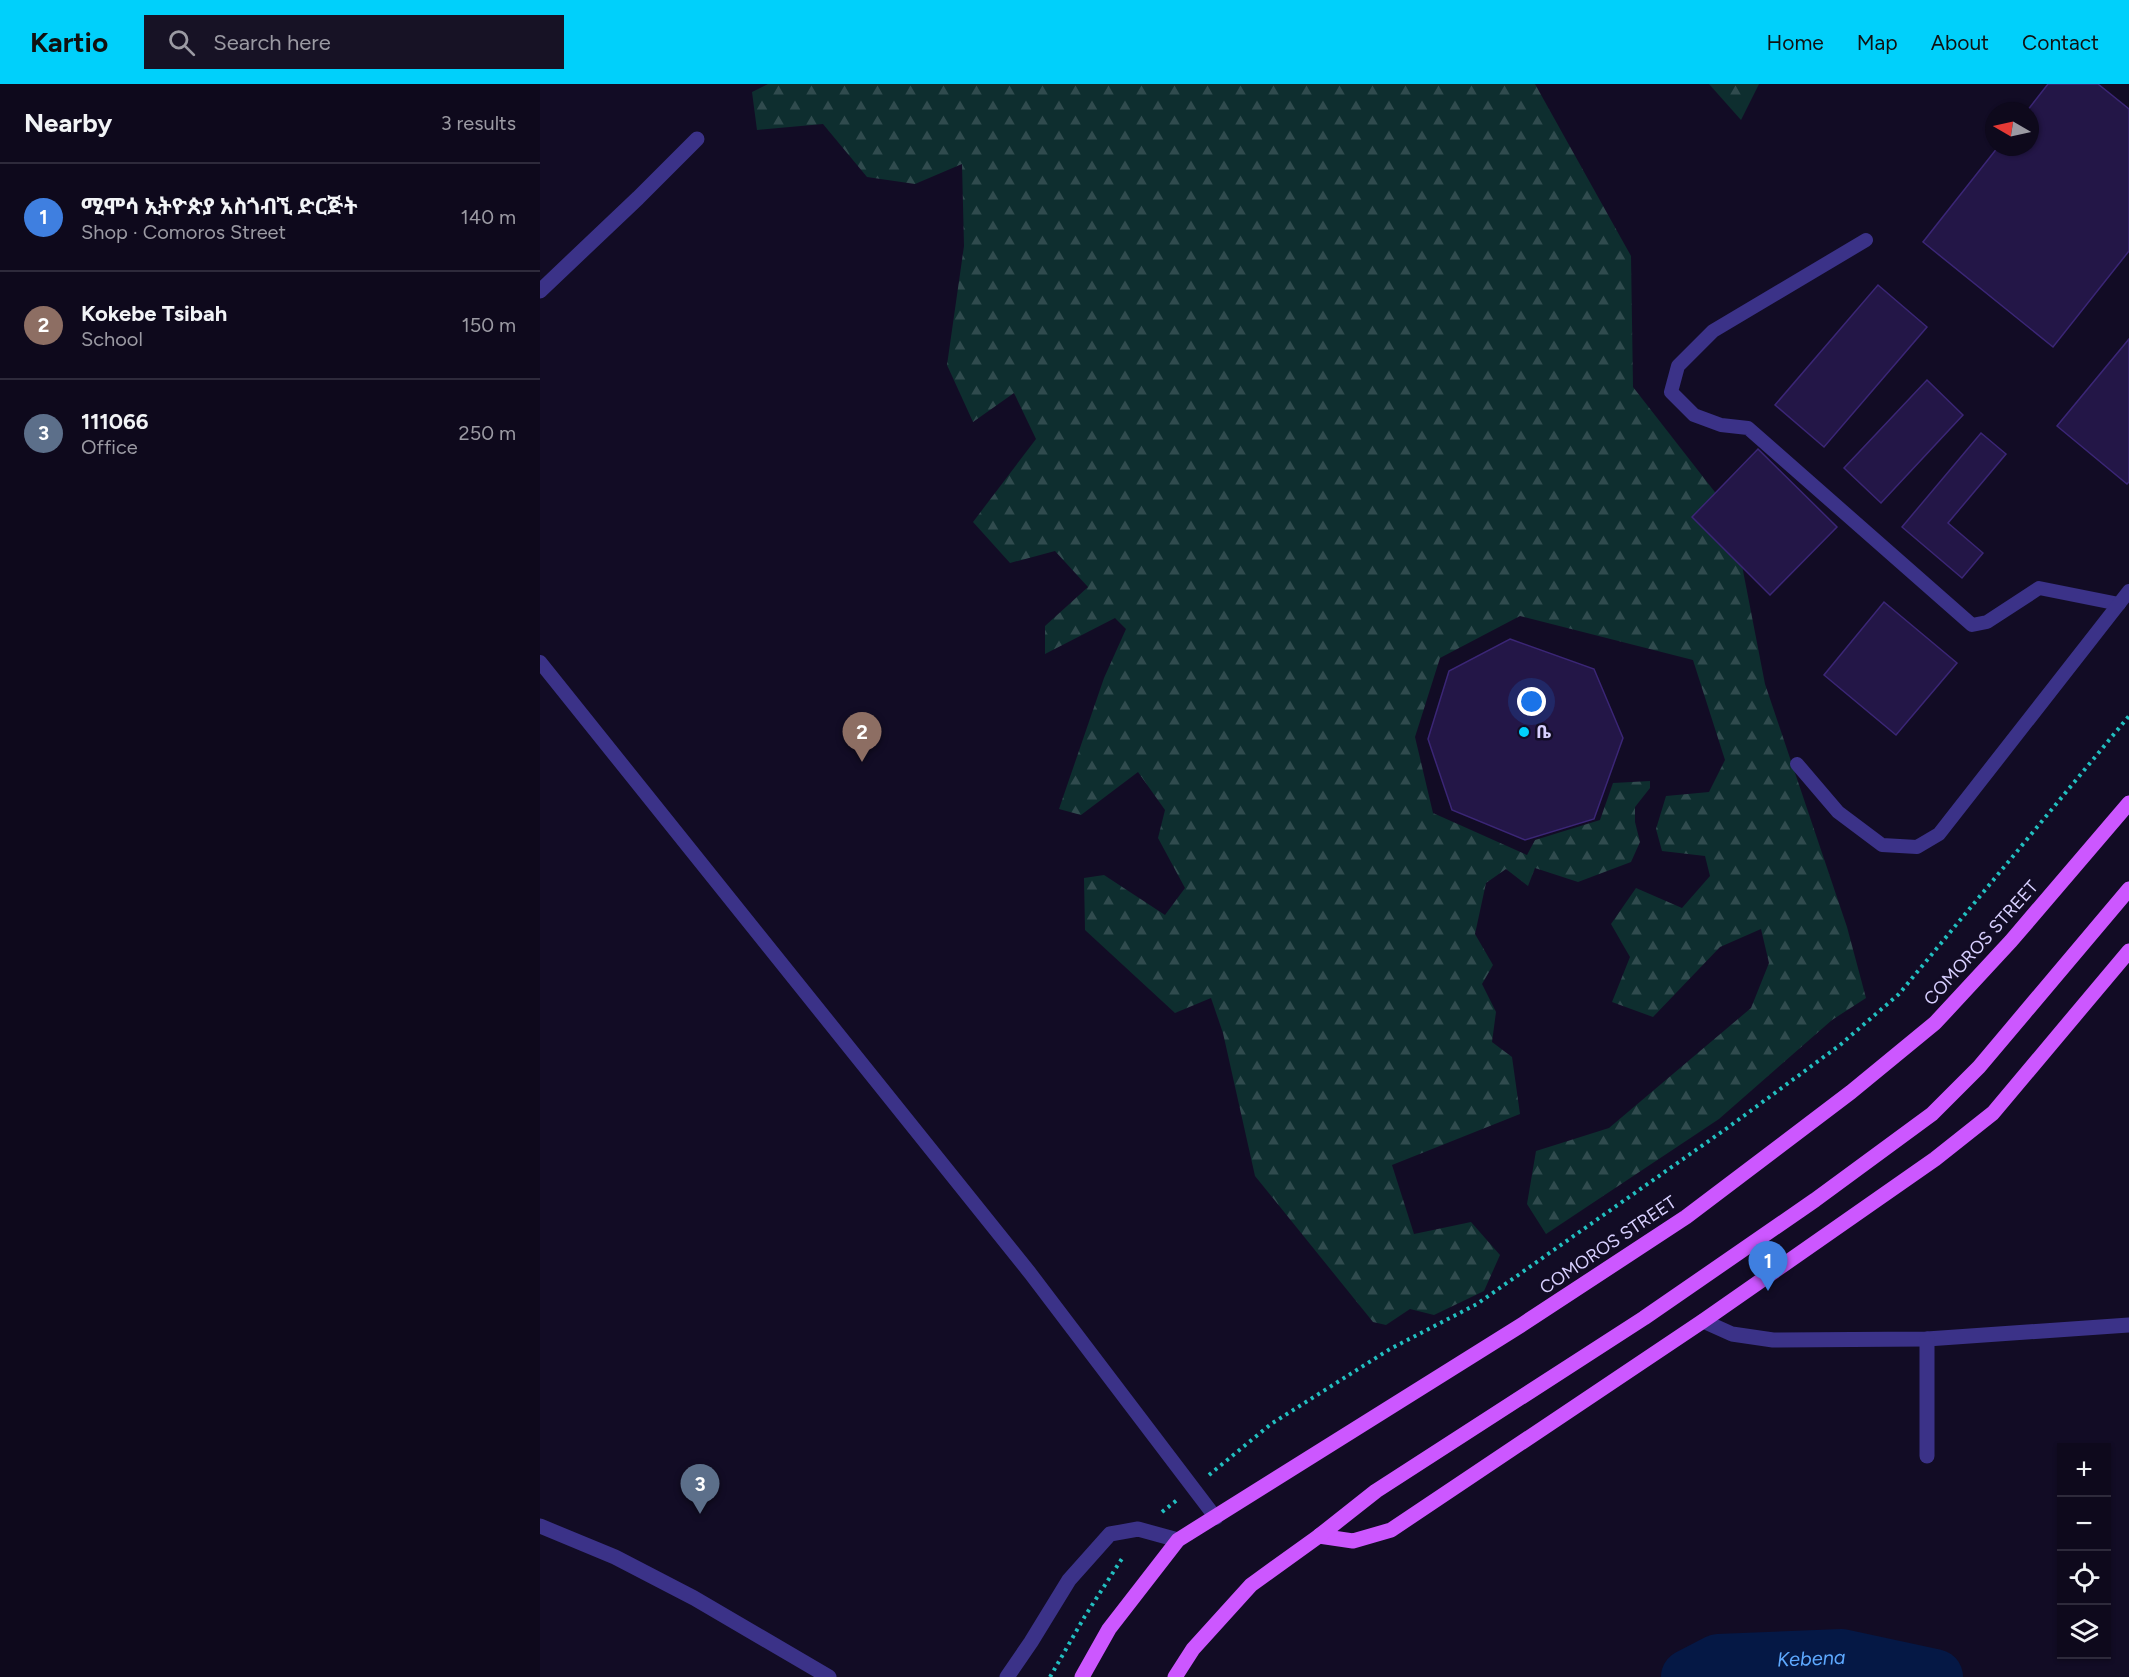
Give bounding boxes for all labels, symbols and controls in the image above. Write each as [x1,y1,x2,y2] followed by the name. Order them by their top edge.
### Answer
[144,15,564,69] search box
[30,25,108,59] text: Kartio
[165,26,198,59] icon: search
[213,29,331,56] text: Search here
[1767,30,1824,55] text: Home
[1857,30,1898,55] text: Map
[1931,30,1989,55] text: About
[2022,30,2099,55] text: Contact
[1985,102,2039,156] north arrow
[24,107,112,139] text: Nearby
[441,111,516,135] text: 3 results
[81,193,357,220] text: ሚሞሳ ኢትዮጵያ አስጎብኚ ድርጅት
[39,205,48,229] text: 1
[461,205,516,229] text: 140 m
[81,220,286,244] text: Shop · Comoros Street
[81,300,227,327] text: Kokebe Tsibah
[38,313,49,337] text: 2
[461,313,516,337] text: 150 m
[81,327,143,351] text: School
[81,408,149,435] text: 111066
[38,421,49,445] text: 3
[459,421,516,445] text: 250 m
[81,435,138,459] text: Office
[1517,687,1546,716] your location
[842,712,882,762] pin: 2
[1536,721,1551,743] place label: ቤ
[1517,725,1531,739] marker: ቤ
[1919,876,2043,1010] street label: COMOROS STREET
[1535,1191,1681,1299] street label: COMOROS STREET
[1748,1242,1788,1291] pin: 1
[2057,1443,2111,1659] map controls
[2057,1443,2111,1497] button: +
[680,1464,720,1514] pin: 3
[2057,1497,2111,1551] button: −
[2057,1551,2111,1605] button: locate
[2057,1605,2111,1659] button: layers
[1776,1645,1846,1672] water label: Kebena

